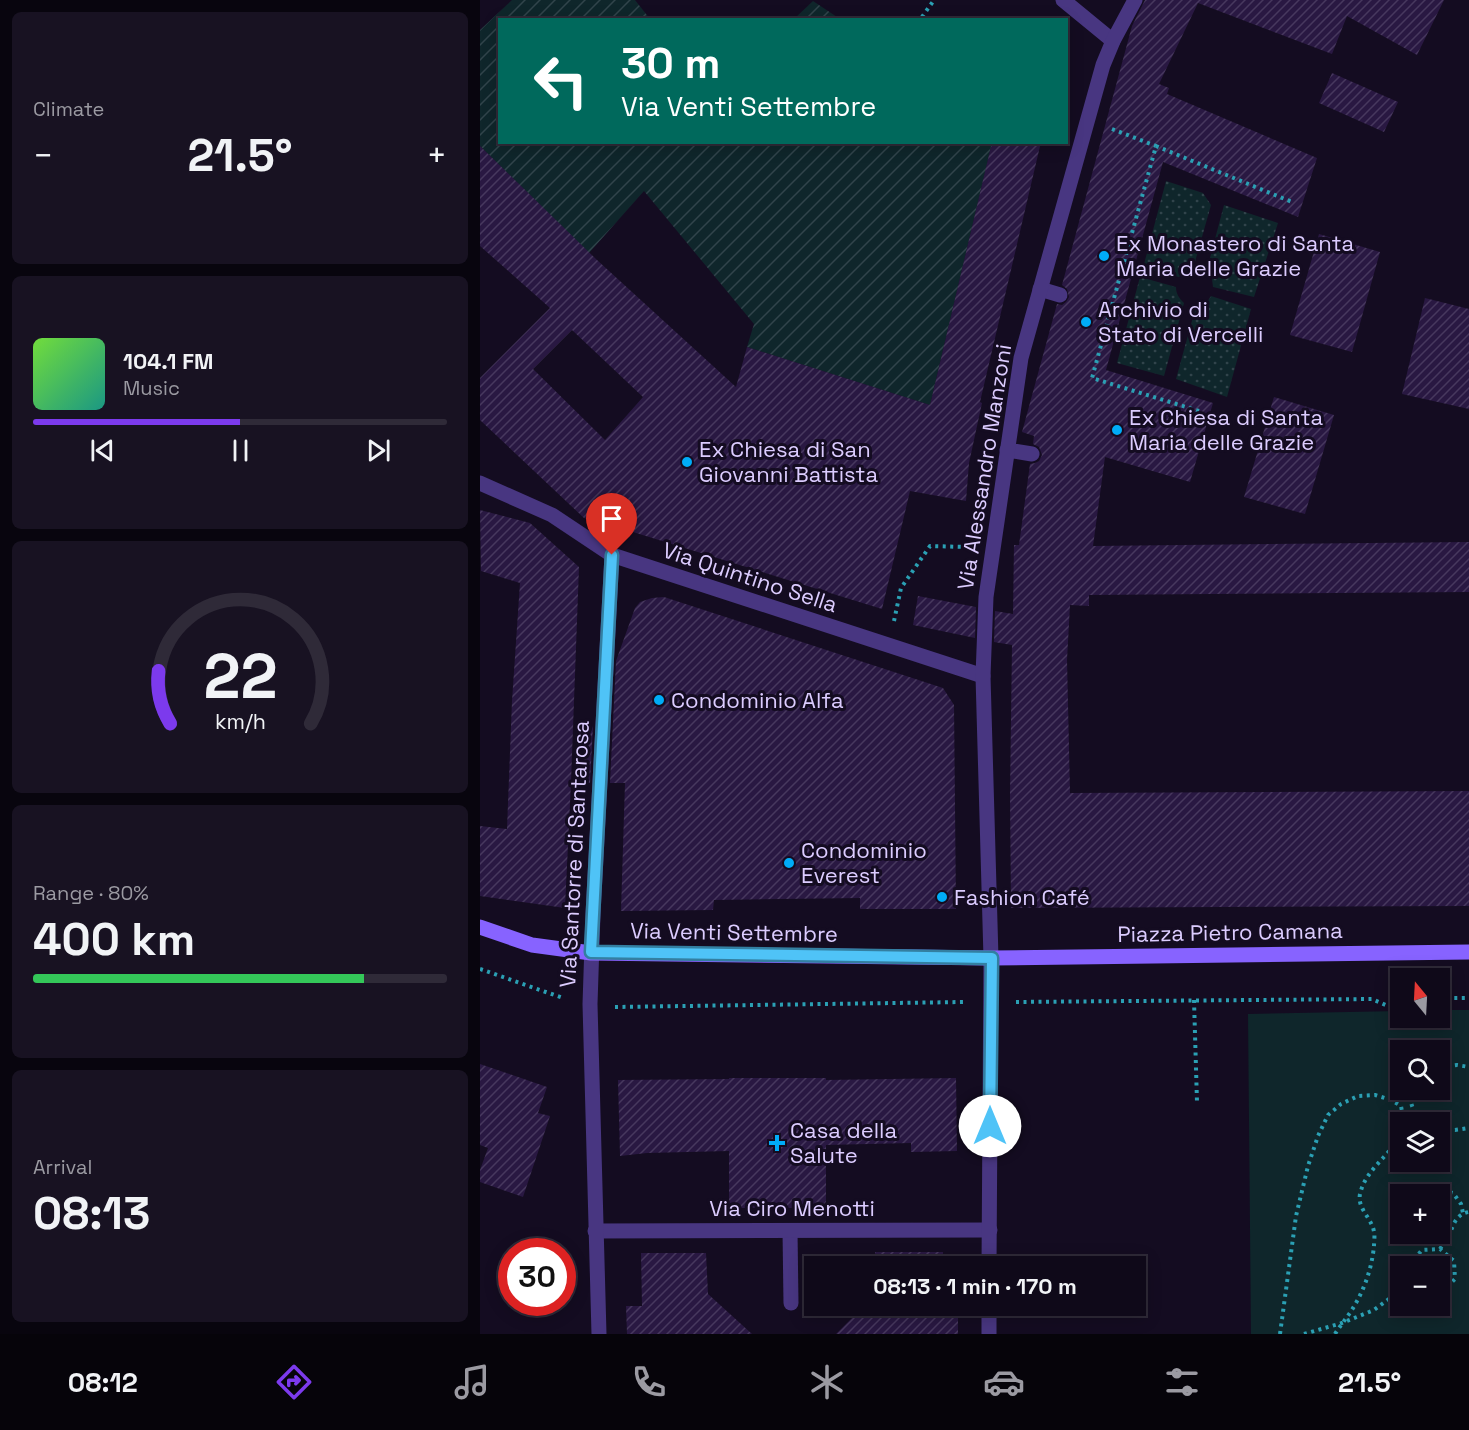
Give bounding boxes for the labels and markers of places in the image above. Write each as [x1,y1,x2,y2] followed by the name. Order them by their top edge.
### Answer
[1116,229,1355,282] place label: Ex Monastero di Santa Maria delle Grazie
[1097,249,1111,263] marker: Ex Monastero di Santa Maria delle Grazie
[1098,295,1263,348] place label: Archivio di Stato di Vercelli
[1079,315,1093,329] marker: Archivio di Stato di Vercelli
[1129,403,1323,456] place label: Ex Chiesa di Santa Maria delle Grazie
[1110,423,1124,437] marker: Ex Chiesa di Santa Maria delle Grazie
[699,435,878,488] place label: Ex Chiesa di San Giovanni Battista
[680,455,694,469] marker: Ex Chiesa di San Giovanni Battista
[586,493,637,555] pin
[671,686,844,714] place label: Condominio Alfa
[652,693,666,707] marker: Condominio Alfa
[801,836,927,889] place label: Condominio Everest
[782,856,796,870] marker: Condominio Everest
[954,883,1090,911] place label: Fashion Café
[935,890,949,904] marker: Fashion Café
[790,1116,897,1169] place label: Casa della Salute
[768,1134,786,1152] marker: Casa della Salute

